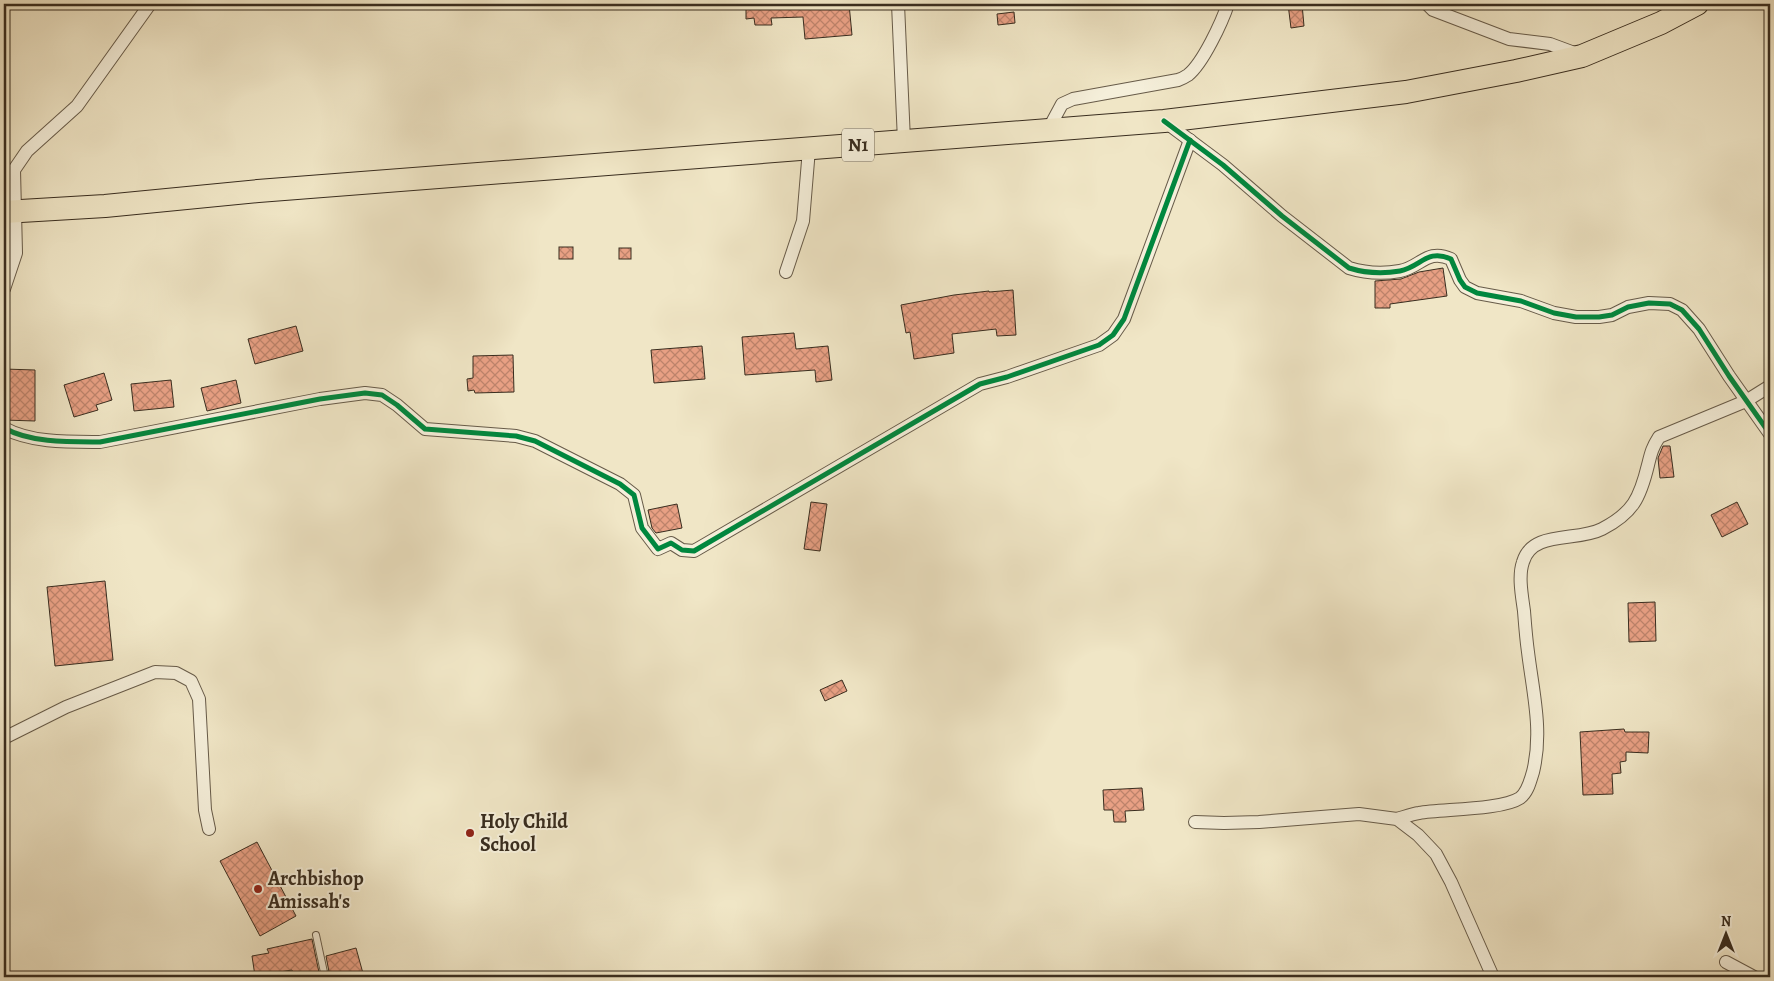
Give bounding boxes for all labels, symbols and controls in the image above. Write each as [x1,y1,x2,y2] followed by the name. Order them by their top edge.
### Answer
[842,128,874,162] road number: N1
[480,808,568,858] place label: Holy Child School
[464,827,476,839] marker: Holy Child School
[267,865,364,915] place label: Archbishop Amissah's
[252,883,264,895] marker: Archbishop Amissah's
[1702,908,1752,958] north arrow
[1721,912,1731,931] text: N

